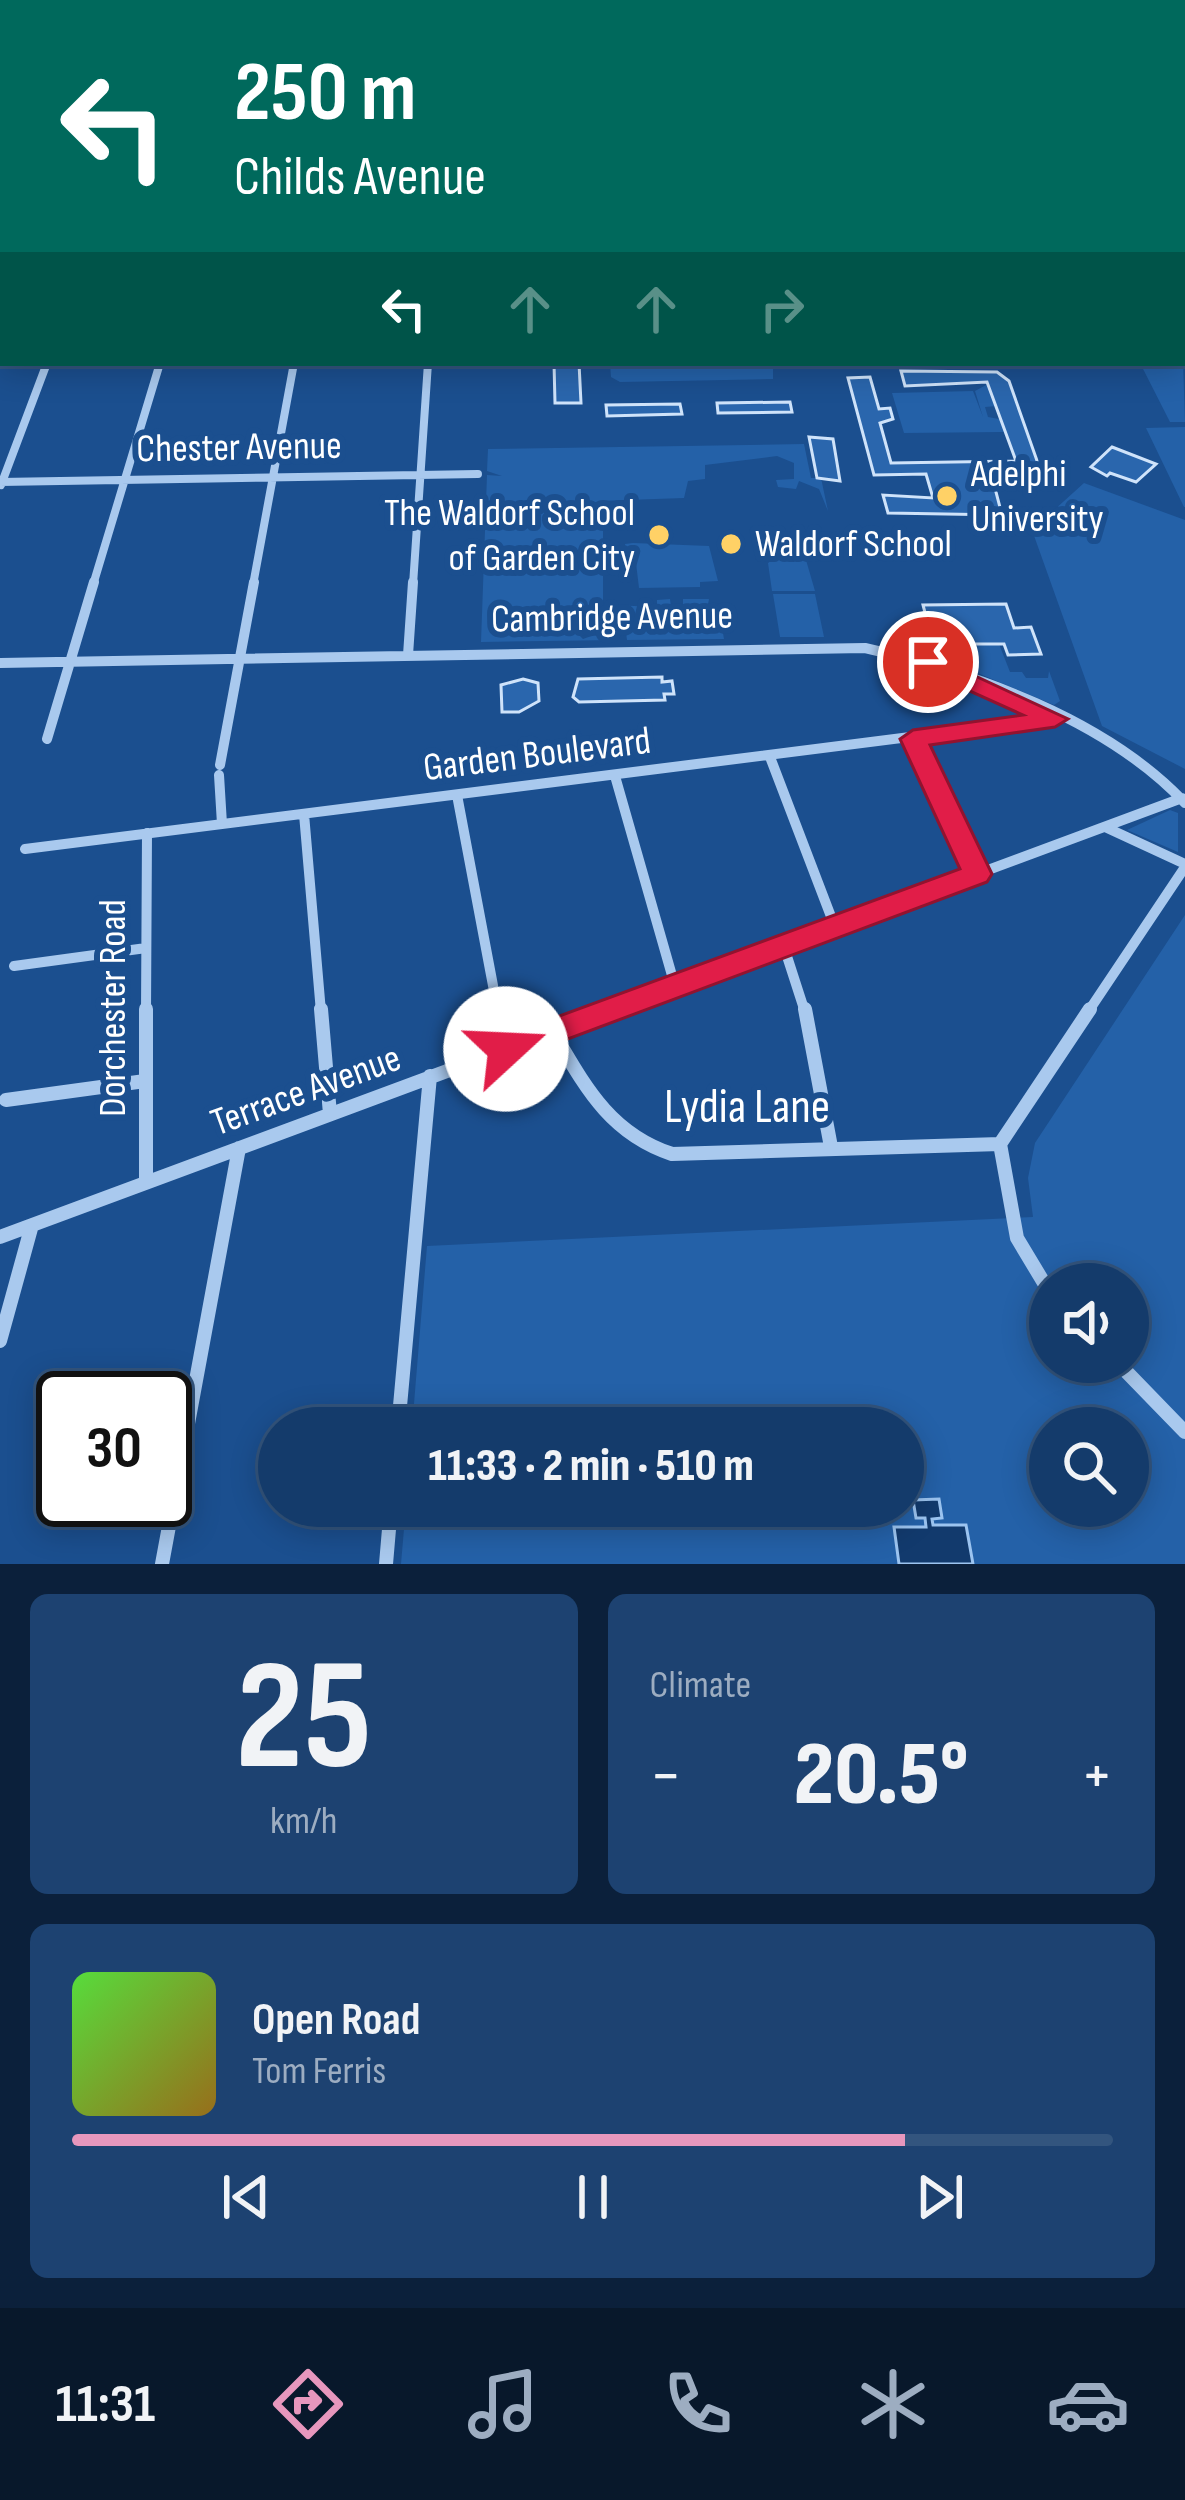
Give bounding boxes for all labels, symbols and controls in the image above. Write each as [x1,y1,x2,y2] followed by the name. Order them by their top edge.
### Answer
[234,43,416,144] text: 250 m
[36,48,192,204] icon: left
[234,145,486,210] text: Childs Avenue
[371,276,437,342] icon: left
[497,276,563,342] icon: ahead
[623,276,689,342] icon: ahead
[749,276,815,342] icon: right
[136,423,342,473] street label: Chester Avenue
[970,451,1104,543] place label: Adelphi University
[934,483,960,509] marker: Adelphi University
[384,490,635,582] place label: The Waldorf School of Garden City
[755,521,952,568] place label: Waldorf School
[646,522,672,548] marker: The Waldorf School of Garden City
[718,531,744,557] marker: Waldorf School
[491,592,733,644] street label: Cambridge Avenue
[877,611,979,713] pin
[895,629,961,695] icon: arrive
[421,718,653,792] street label: Garden Boulevard
[90,899,137,1117] street label: Dorchester Road
[443,986,569,1112] position arrow
[205,1035,407,1147] street label: Terrace Avenue
[664,1079,830,1136] street label: Lydia Lane
[1029,1263,1149,1527] map controls
[1029,1263,1149,1383] button: sound
[36,1371,192,1527] speed limit sign: 30
[1029,1407,1149,1527] button: search
[428,1439,754,1494] text: 11:33 · 2 min · 510 m
[235,1626,372,1813] text: 25
[650,1662,751,1709] text: Climate
[794,1722,969,1830] text: 20.5°
[650,1737,682,1816] text: −
[1081,1737,1113,1816] text: +
[270,1798,337,1845] text: km/h
[252,1993,420,2048] text: Open Road
[252,2048,386,2095] text: Tom Ferris
[213,2164,279,2230] icon: previous
[560,2164,626,2230] icon: pause
[907,2164,973,2230] icon: next
[266,2362,350,2446] icon: directions
[461,2362,545,2446] icon: music
[656,2362,740,2446] icon: phone
[851,2362,935,2446] icon: climate
[1046,2362,1130,2446] icon: car
[55,2372,155,2437] text: 11:31

